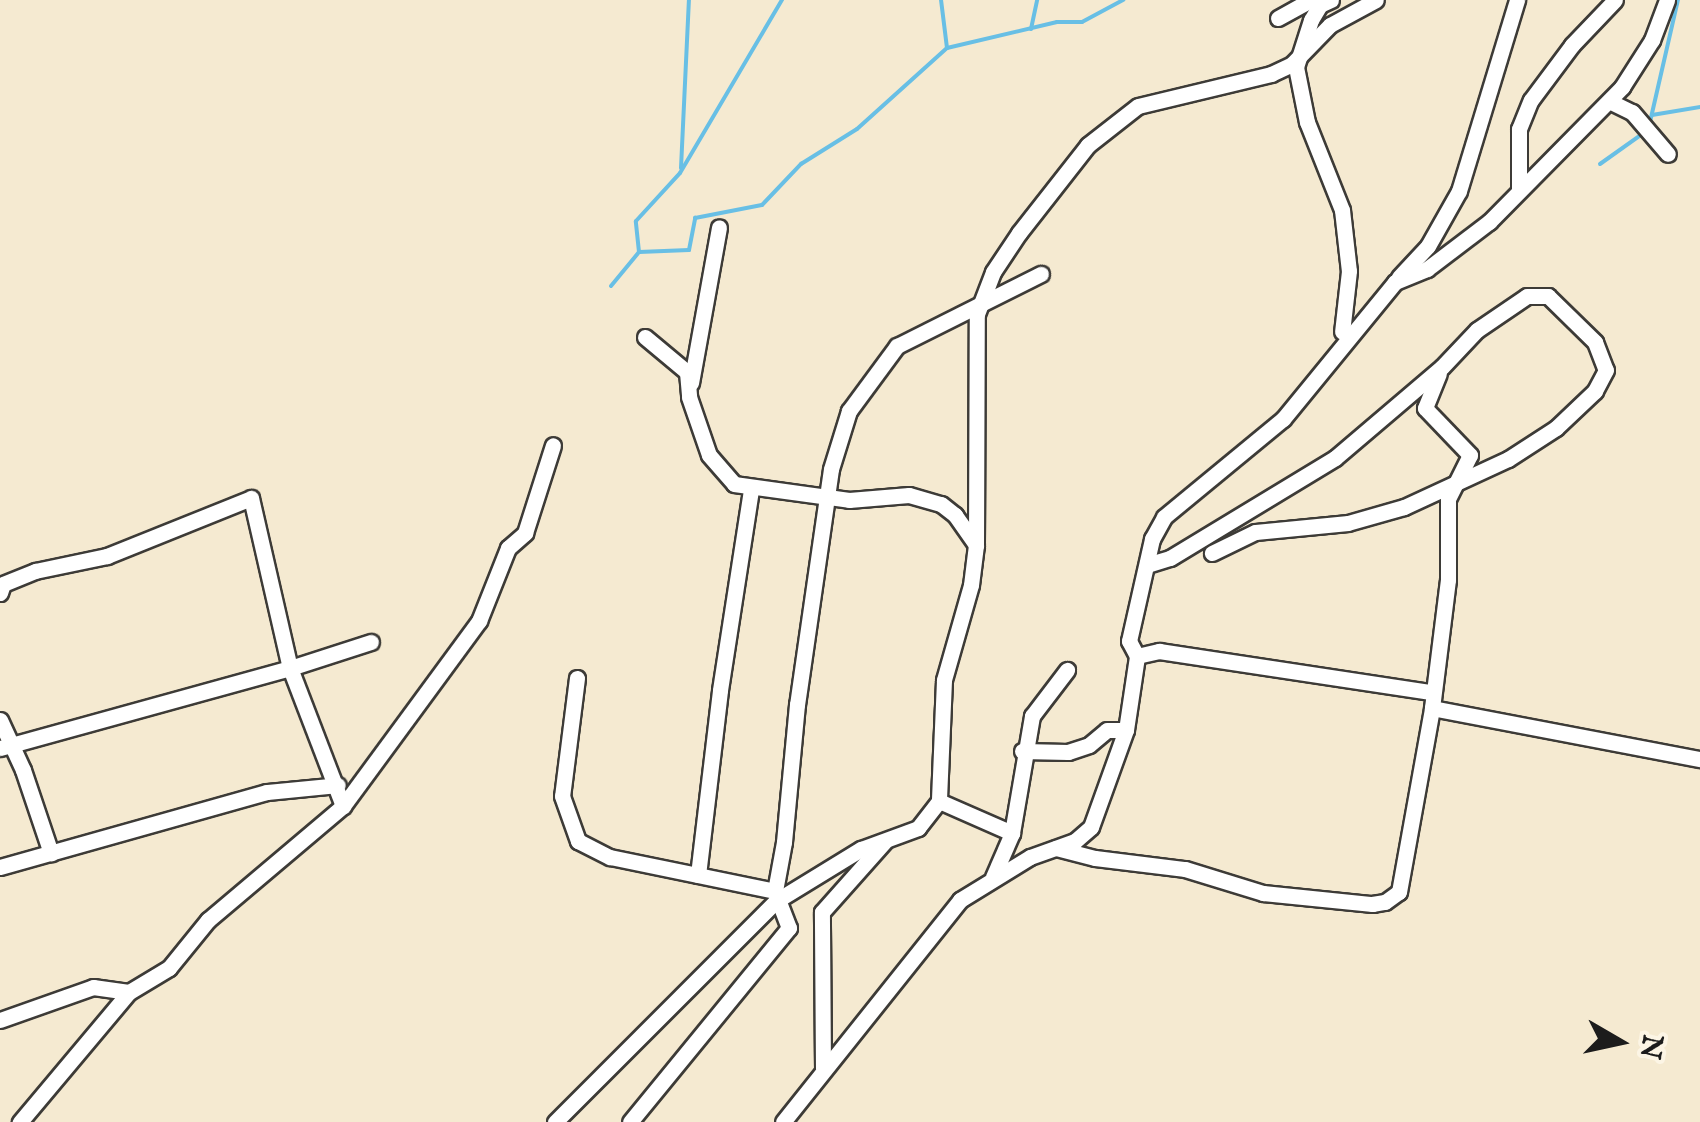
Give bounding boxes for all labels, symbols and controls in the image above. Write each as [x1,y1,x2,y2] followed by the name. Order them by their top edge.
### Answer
[1570,992,1670,1092] north arrow
[1631,1032,1669,1061] text: N

